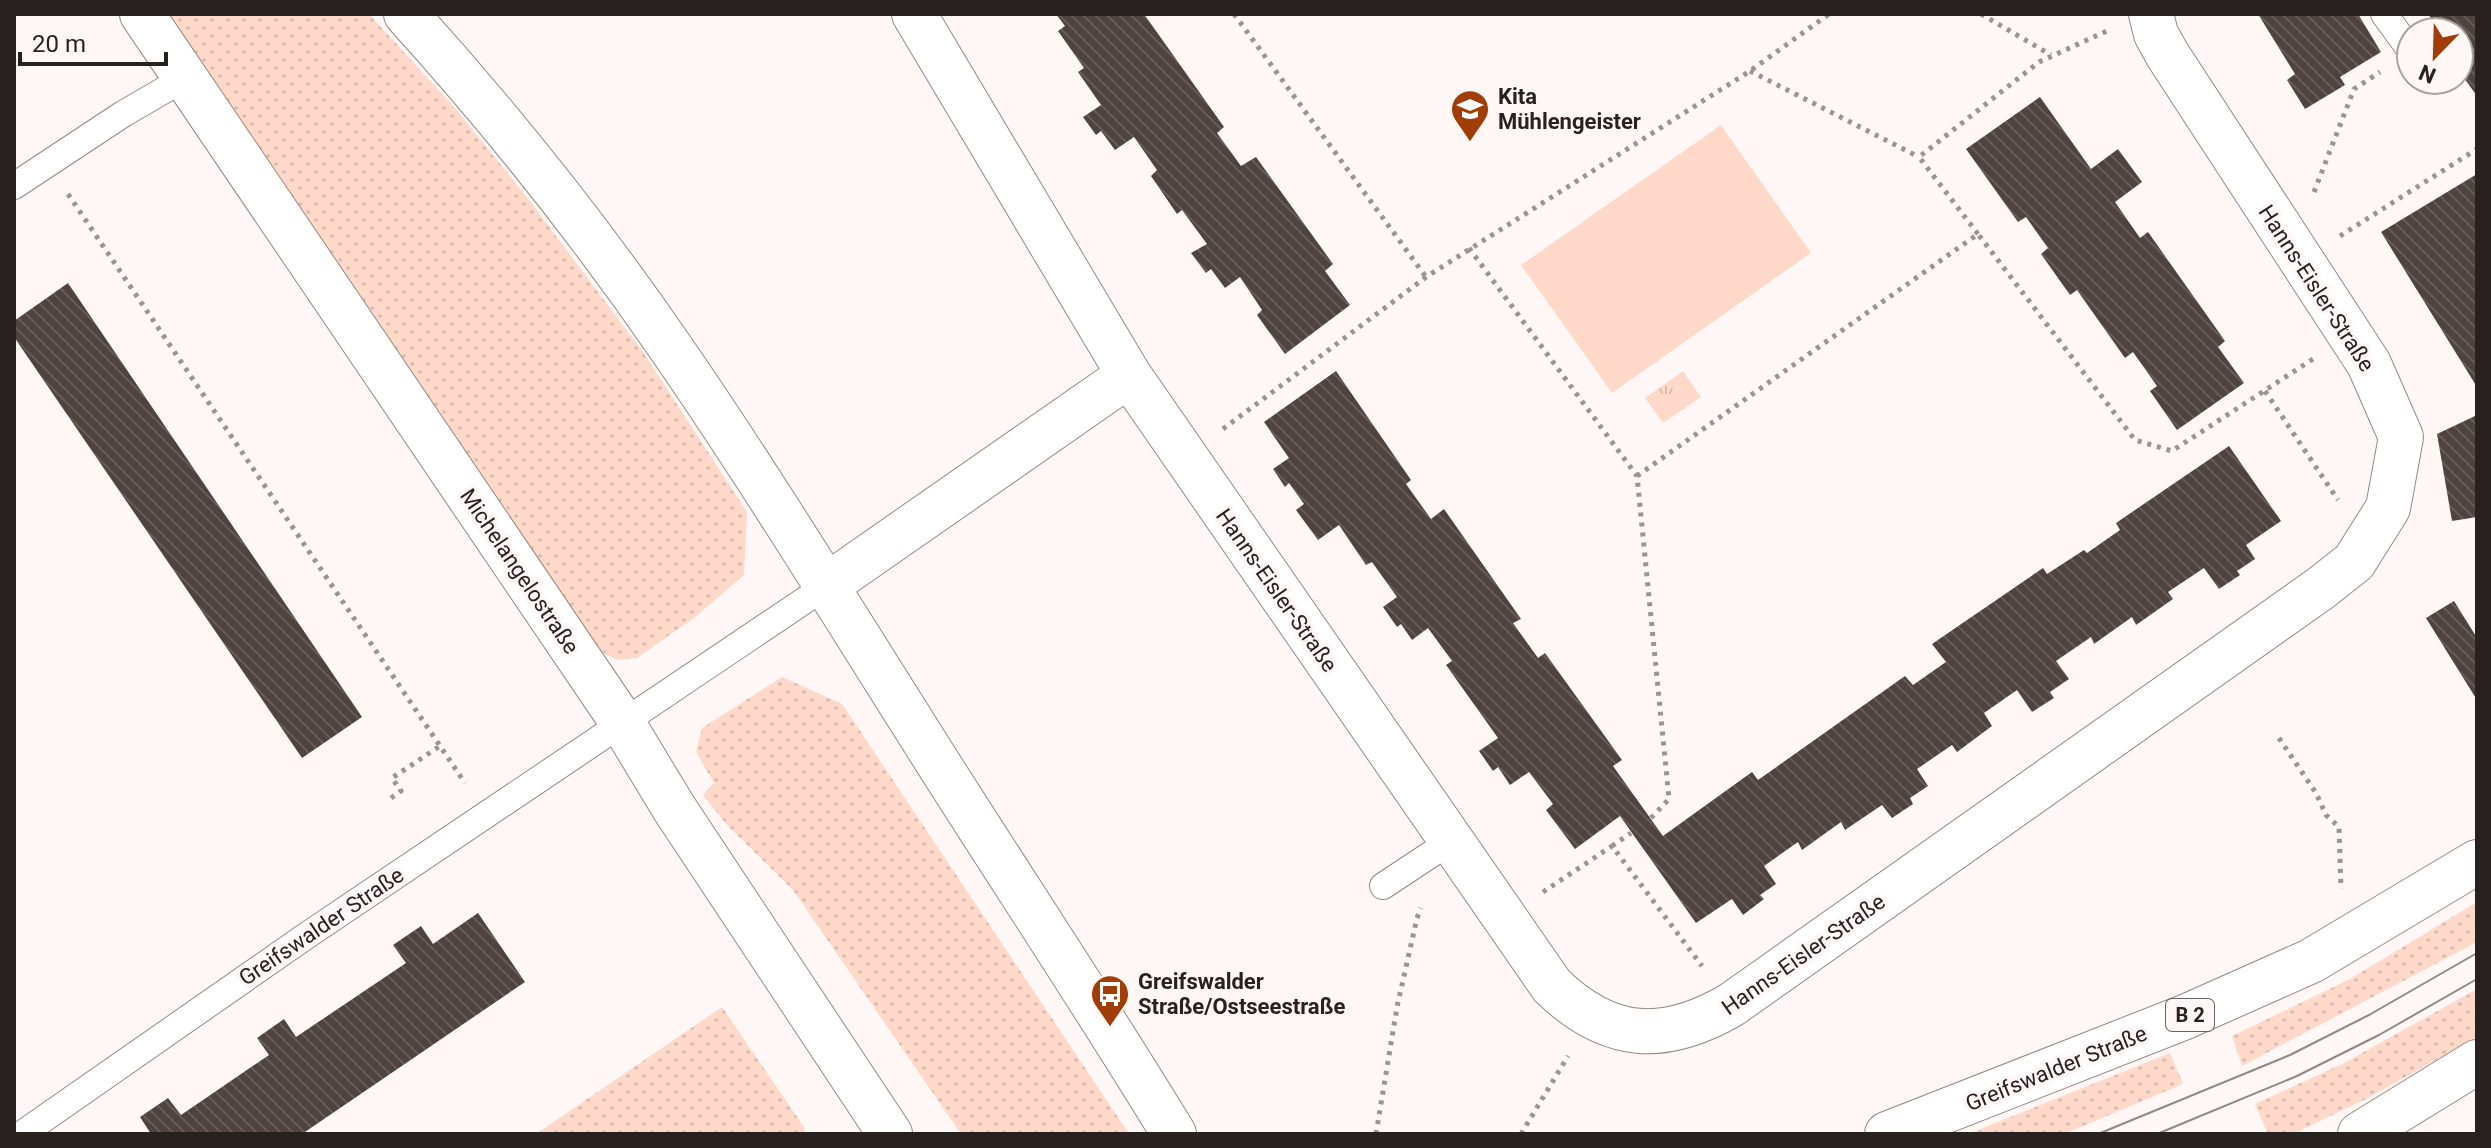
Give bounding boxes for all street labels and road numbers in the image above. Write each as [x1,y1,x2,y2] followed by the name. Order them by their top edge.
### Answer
[2253,200,2380,376] street label: Hanns-Eisler-Straße
[455,484,584,658] street label: Michelangelostraße
[1211,504,1342,677] street label: Hanns-Eisler-Straße
[234,862,408,991] street label: Greifswalder Straße
[1717,889,1890,1020] street label: Hanns-Eisler-Straße
[2166,999,2214,1031] road number: B 2
[1962,1021,2150,1116] street label: Greifswalder Straße

